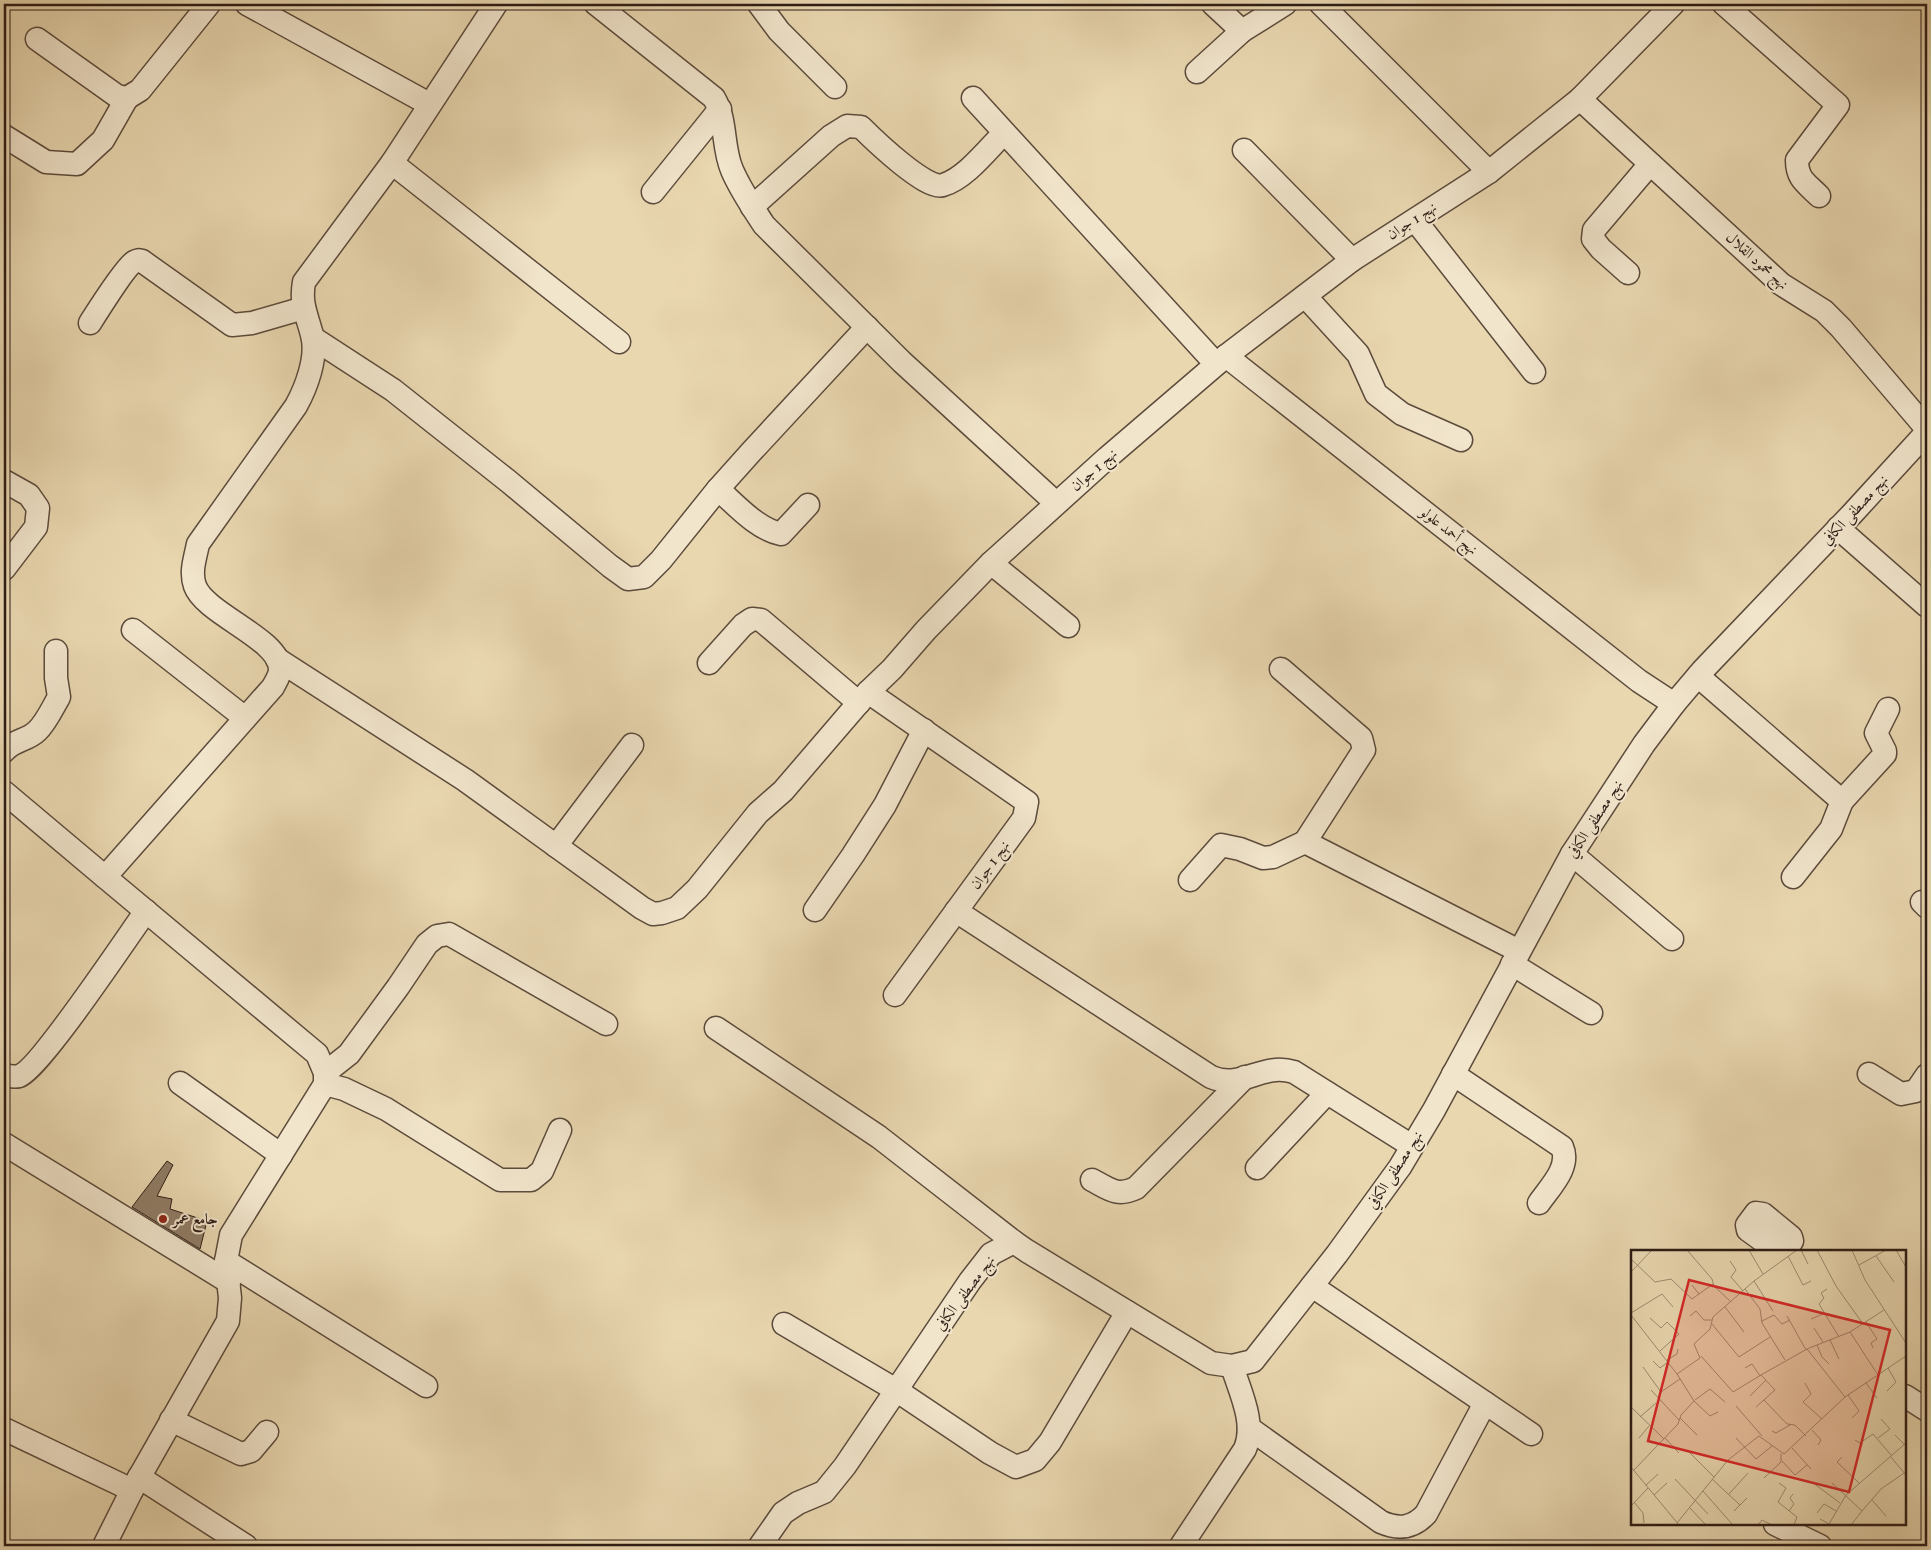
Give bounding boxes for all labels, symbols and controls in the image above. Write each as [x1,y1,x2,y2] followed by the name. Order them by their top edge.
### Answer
[1383,198,1443,248] street label: نهج 1 جوان
[1719,228,1792,297] street label: نهج محمود القلال
[1067,444,1124,499] street label: نهج 1 جوان
[1817,471,1895,552] street label: نهج مصطفى الكافي
[1412,500,1483,562] street label: نهج أحمد علولو
[1563,776,1631,864] street label: نهج مصطفى الكافي
[966,837,1017,896] street label: نهج 1 جوان
[1363,1127,1431,1215] street label: نهج مصطفى الكافي
[171,1210,218,1233] place label: جامع عمر
[157,1213,169,1225] marker: جامع عمر
[1631,1250,1906,1525] inset map
[930,1251,1003,1337] street label: نهج مصطفى الكافي

